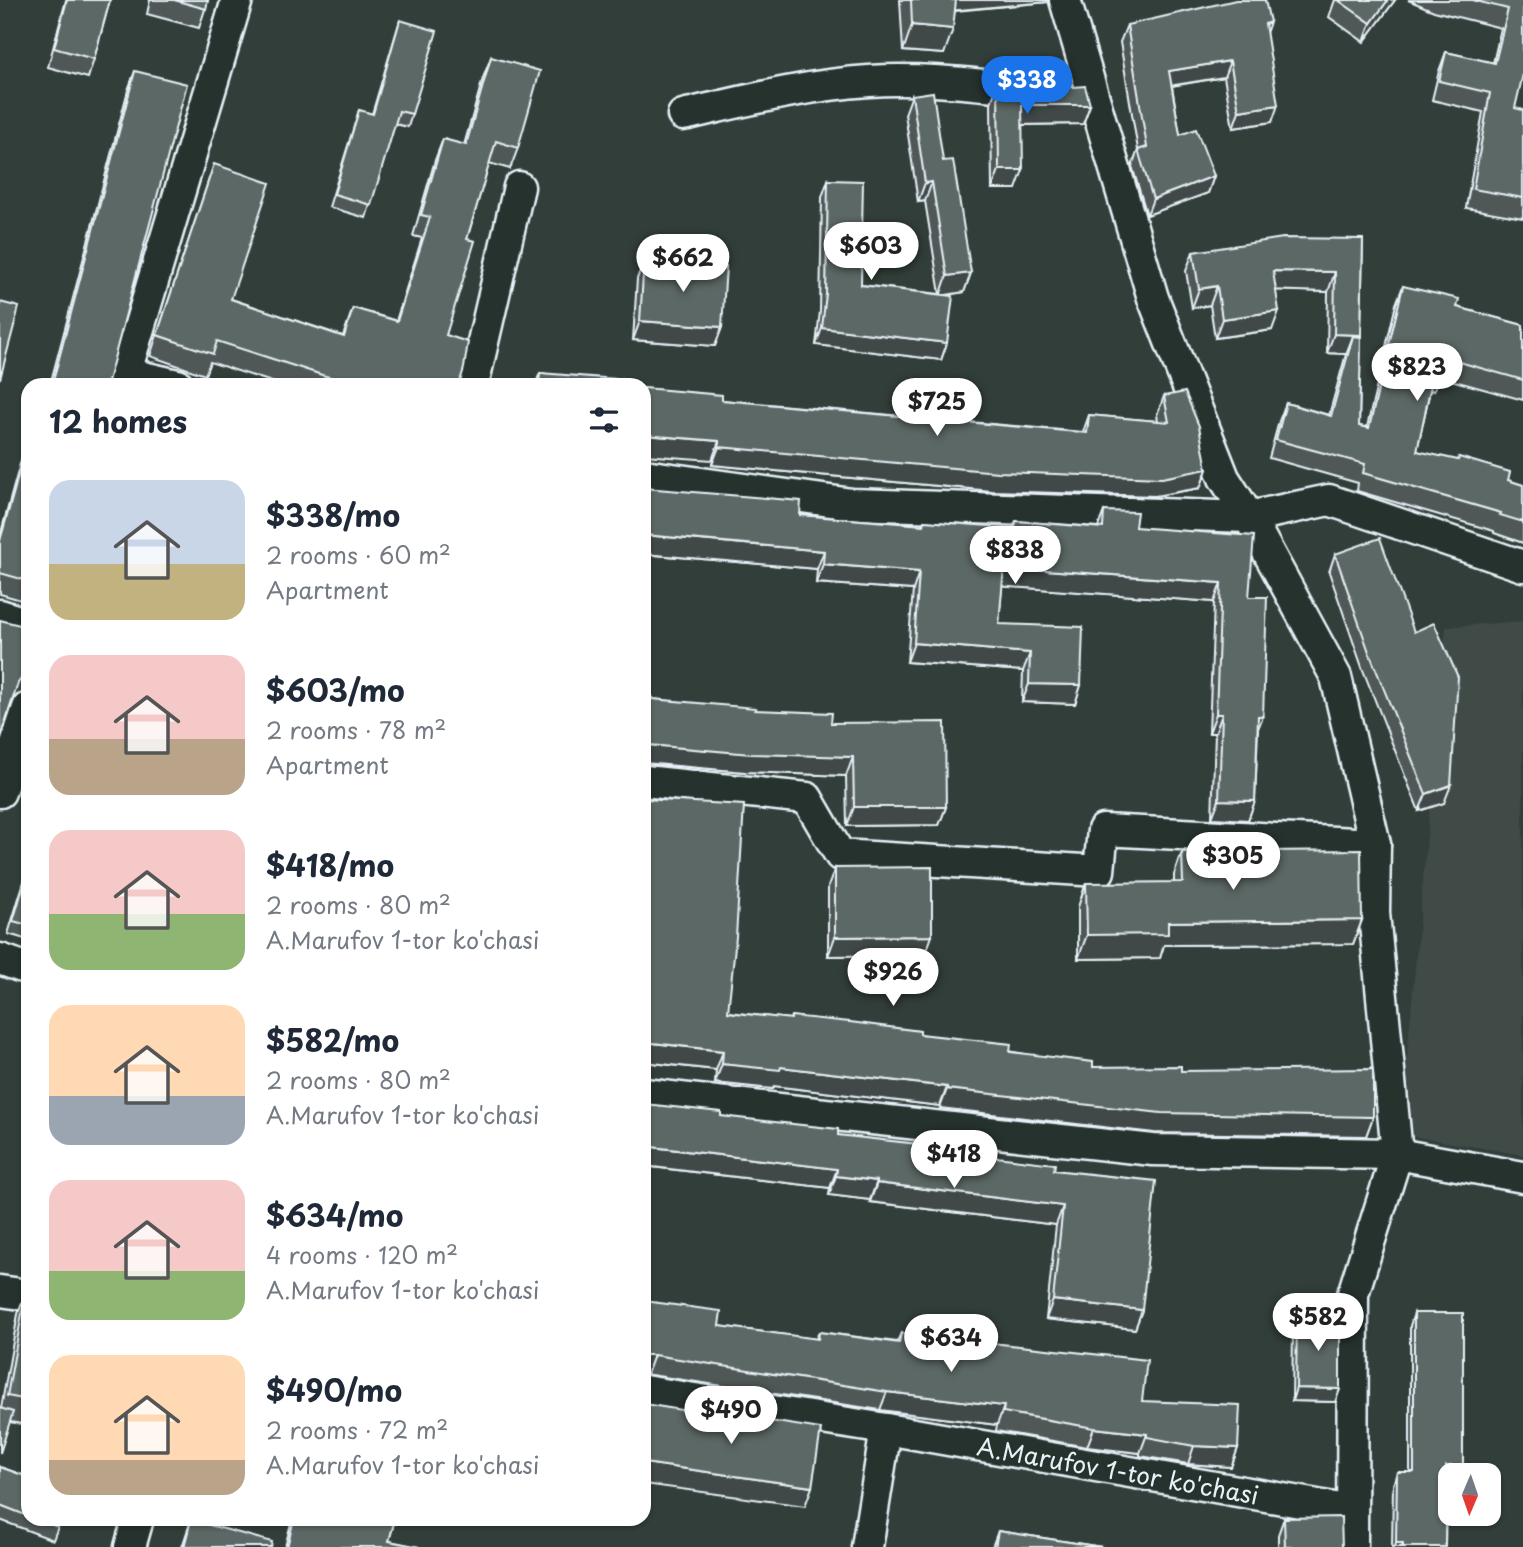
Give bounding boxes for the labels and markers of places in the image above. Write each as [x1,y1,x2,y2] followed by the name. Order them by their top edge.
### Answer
[986,57,1068,116] pin: $338
[830,222,912,282] pin: $603
[642,234,724,294] pin: $662
[1376,344,1458,403] pin: $823
[896,378,978,438] pin: $725
[974,526,1056,586] pin: $838
[1192,832,1274,892] pin: $305
[852,948,934,1008] pin: $926
[913,1130,995,1190] pin: $418
[1277,1294,1359,1353] pin: $582
[910,1314,992,1374] pin: $634
[690,1386,772,1446] pin: $490

